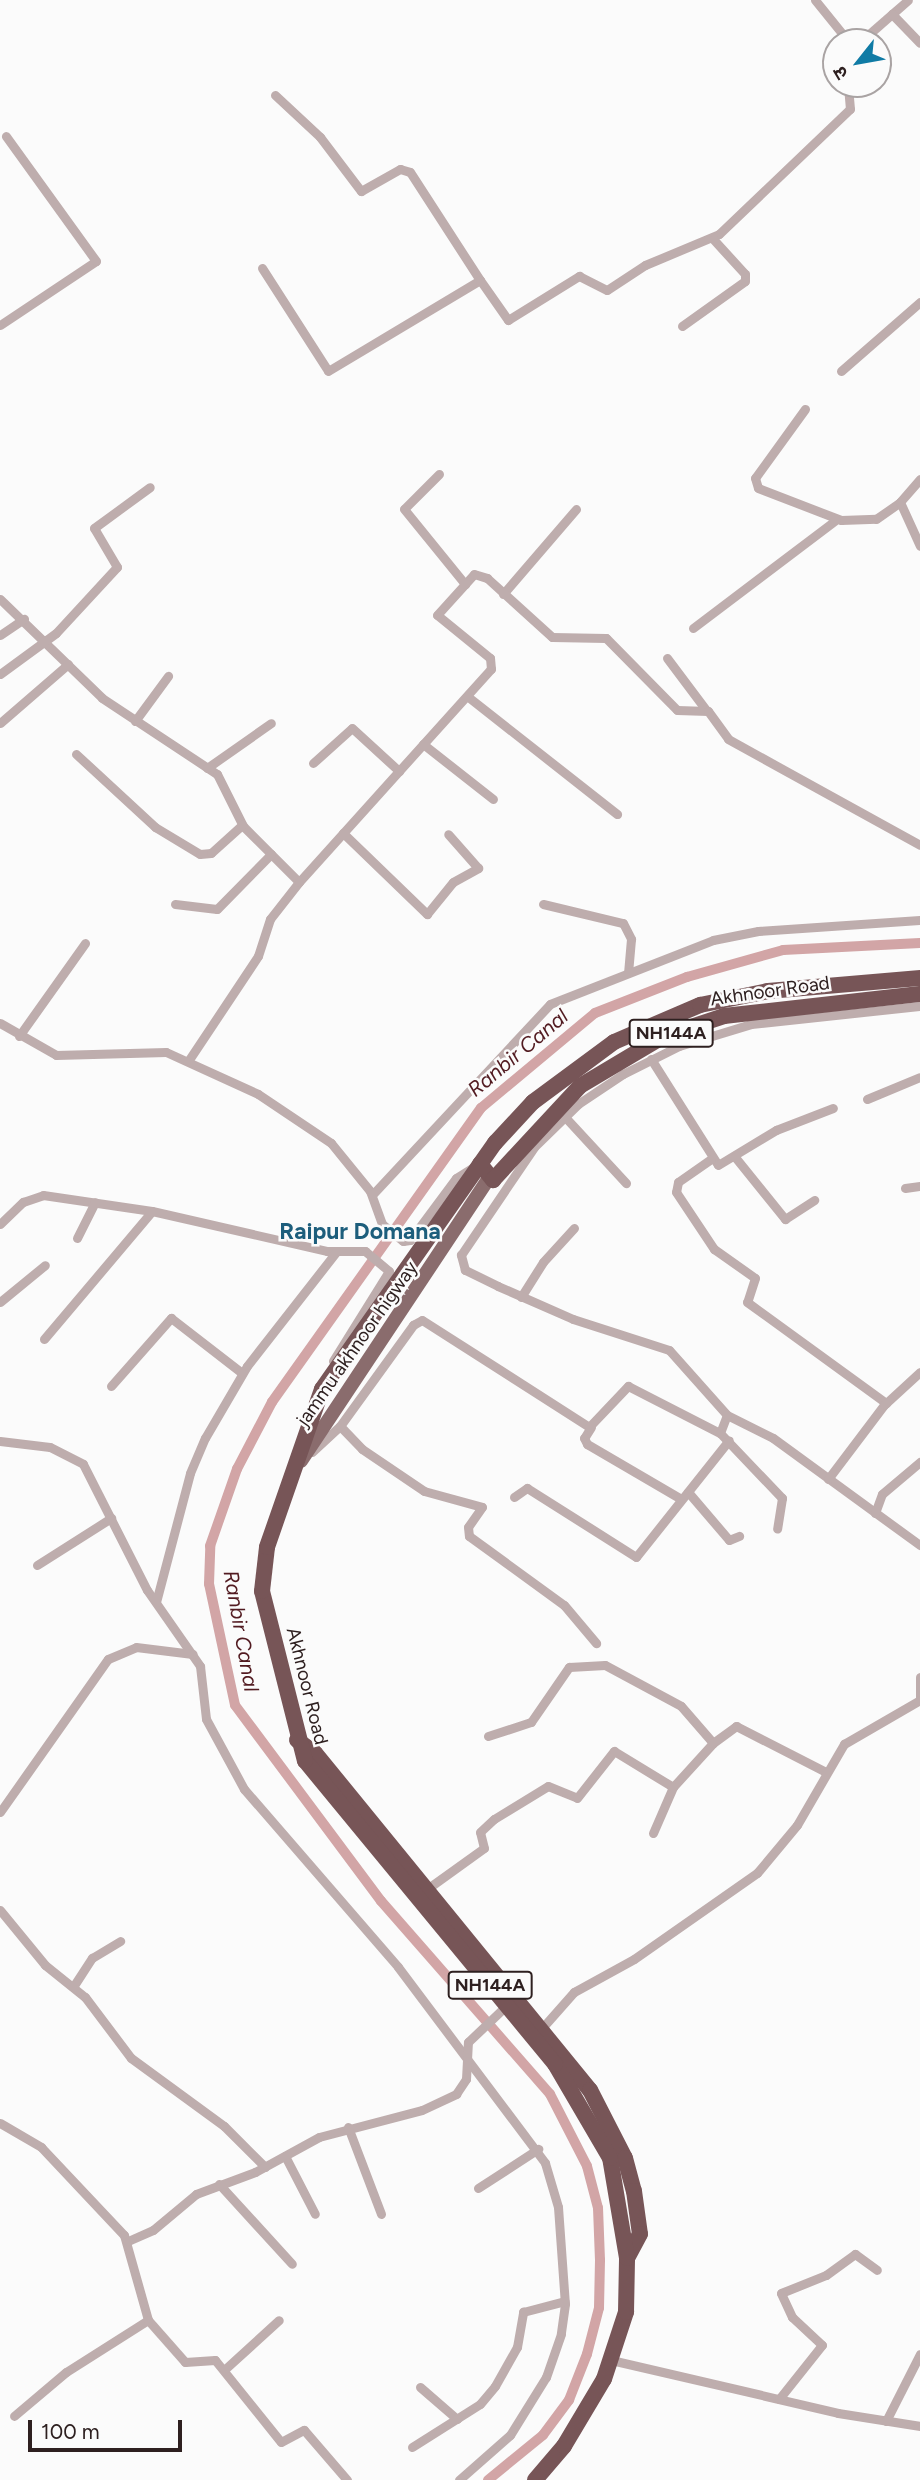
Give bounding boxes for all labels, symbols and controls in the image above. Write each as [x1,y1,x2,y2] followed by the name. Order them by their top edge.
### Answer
[822,28,892,98] north arrow
[828,62,853,84] text: उ
[709,971,831,1011] street label: Akhnoor Road
[463,1004,573,1102] water label: Ranbir Canal
[627,1018,715,1048] road number: NH144A
[279,1217,441,1245] district label: Raipur Domana
[291,1257,423,1431] street label: jammu akhnoor higway
[218,1568,264,1694] water label: Ranbir Canal
[281,1625,333,1747] street label: Akhnoor Road
[446,1970,534,1999] road number: NH144A
[32,2406,186,2450] scale bar
[41,2419,100,2444] text: 100 m

